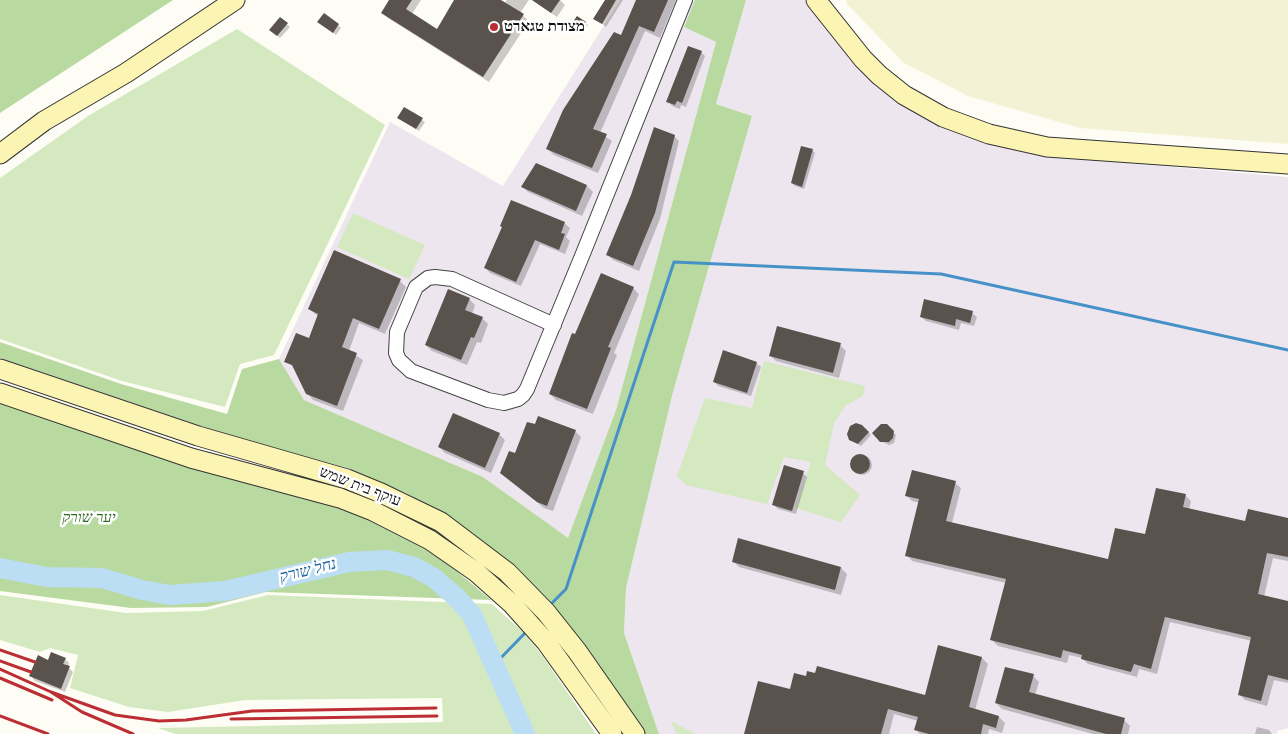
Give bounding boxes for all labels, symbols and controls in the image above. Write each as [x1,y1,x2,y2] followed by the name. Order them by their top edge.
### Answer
[504,18,585,36] place label: מצודת טגארט
[488,21,500,33] marker: מצודת טגארט
[317,463,403,511] street label: עוקף בית שמש
[62,509,116,527] park label: יער שורק
[278,555,338,587] water label: נחל שורק

